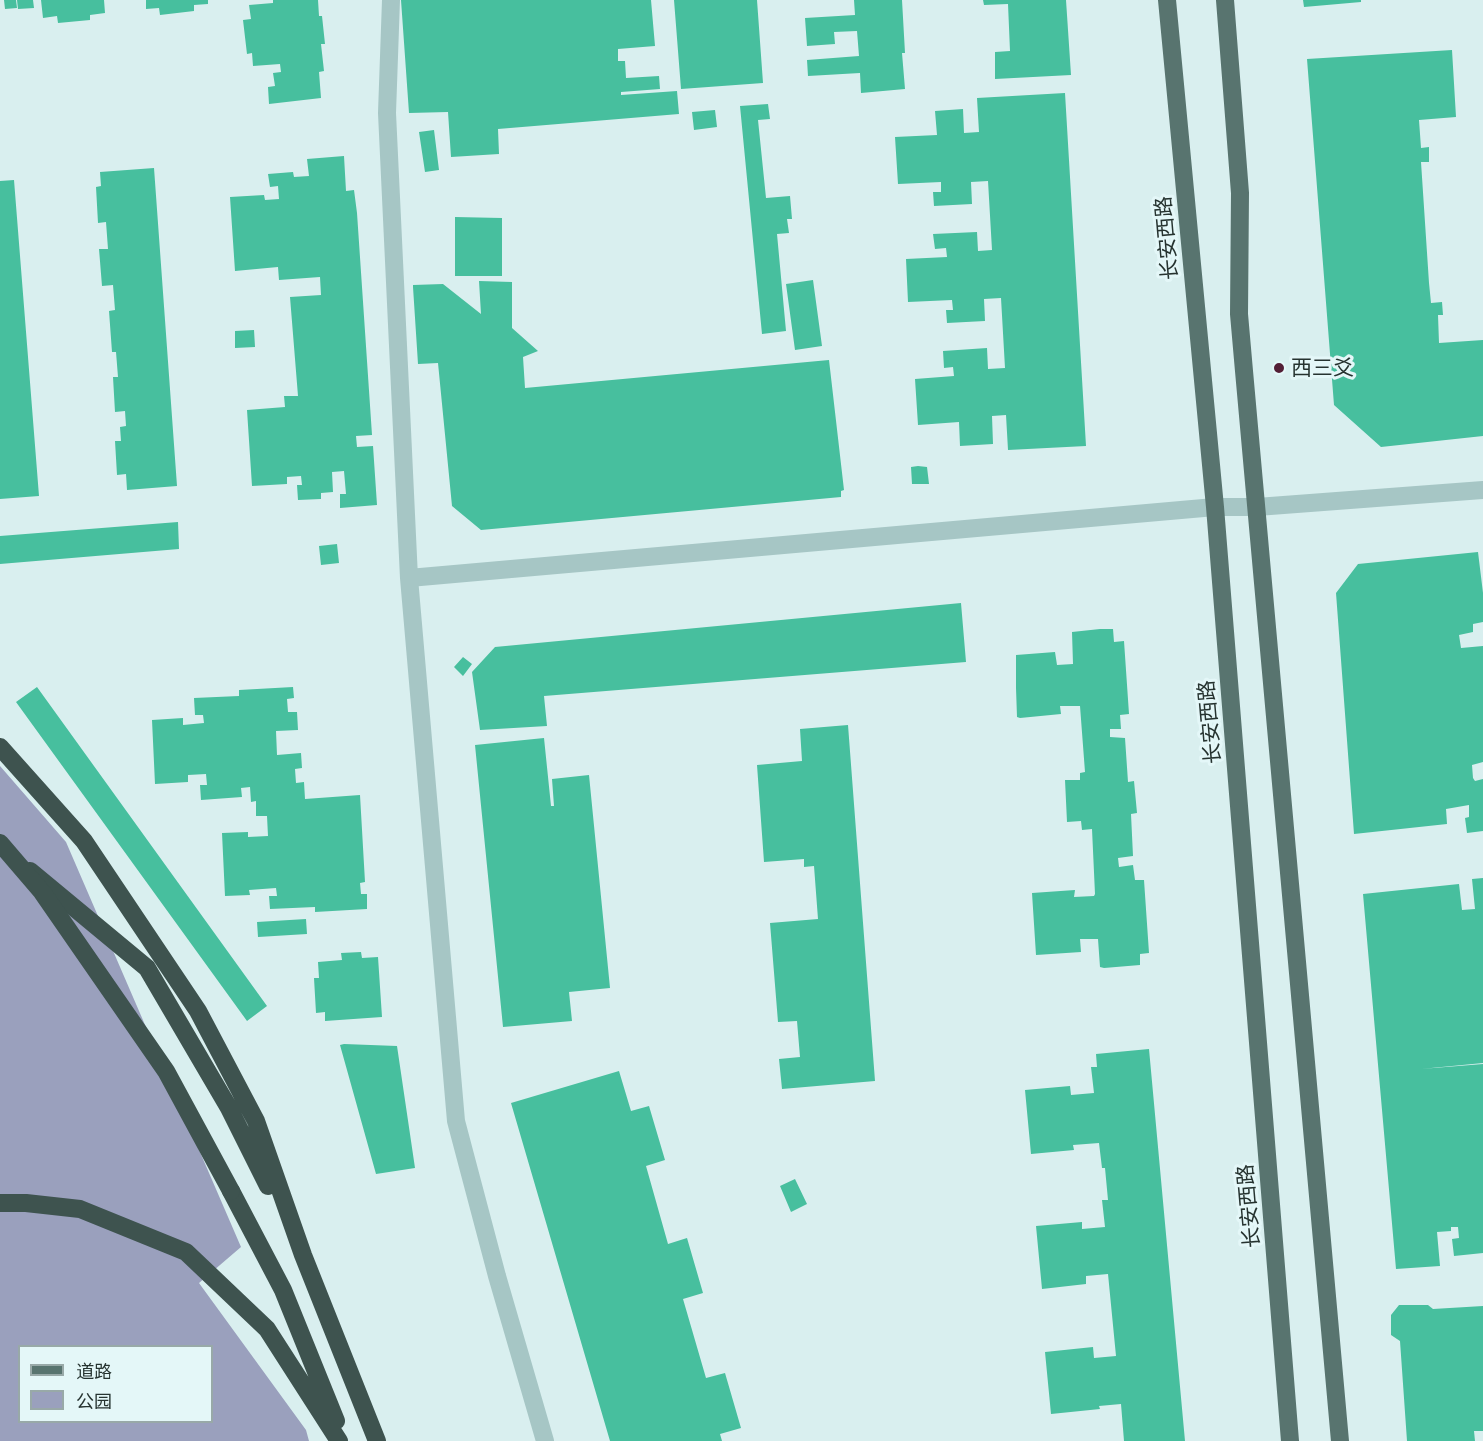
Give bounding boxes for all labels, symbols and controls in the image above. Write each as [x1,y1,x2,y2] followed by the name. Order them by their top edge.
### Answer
[1151,195,1183,281] street label: 长安西路
[1291,355,1354,381] place label: 西三爻
[1272,361,1286,375] marker: 西三爻
[1194,679,1226,765] street label: 长安西路
[1233,1163,1265,1249] street label: 长安西路
[18,1345,213,1423] legend
[76,1360,112,1382] text: 道路
[76,1390,112,1412] text: 公园

